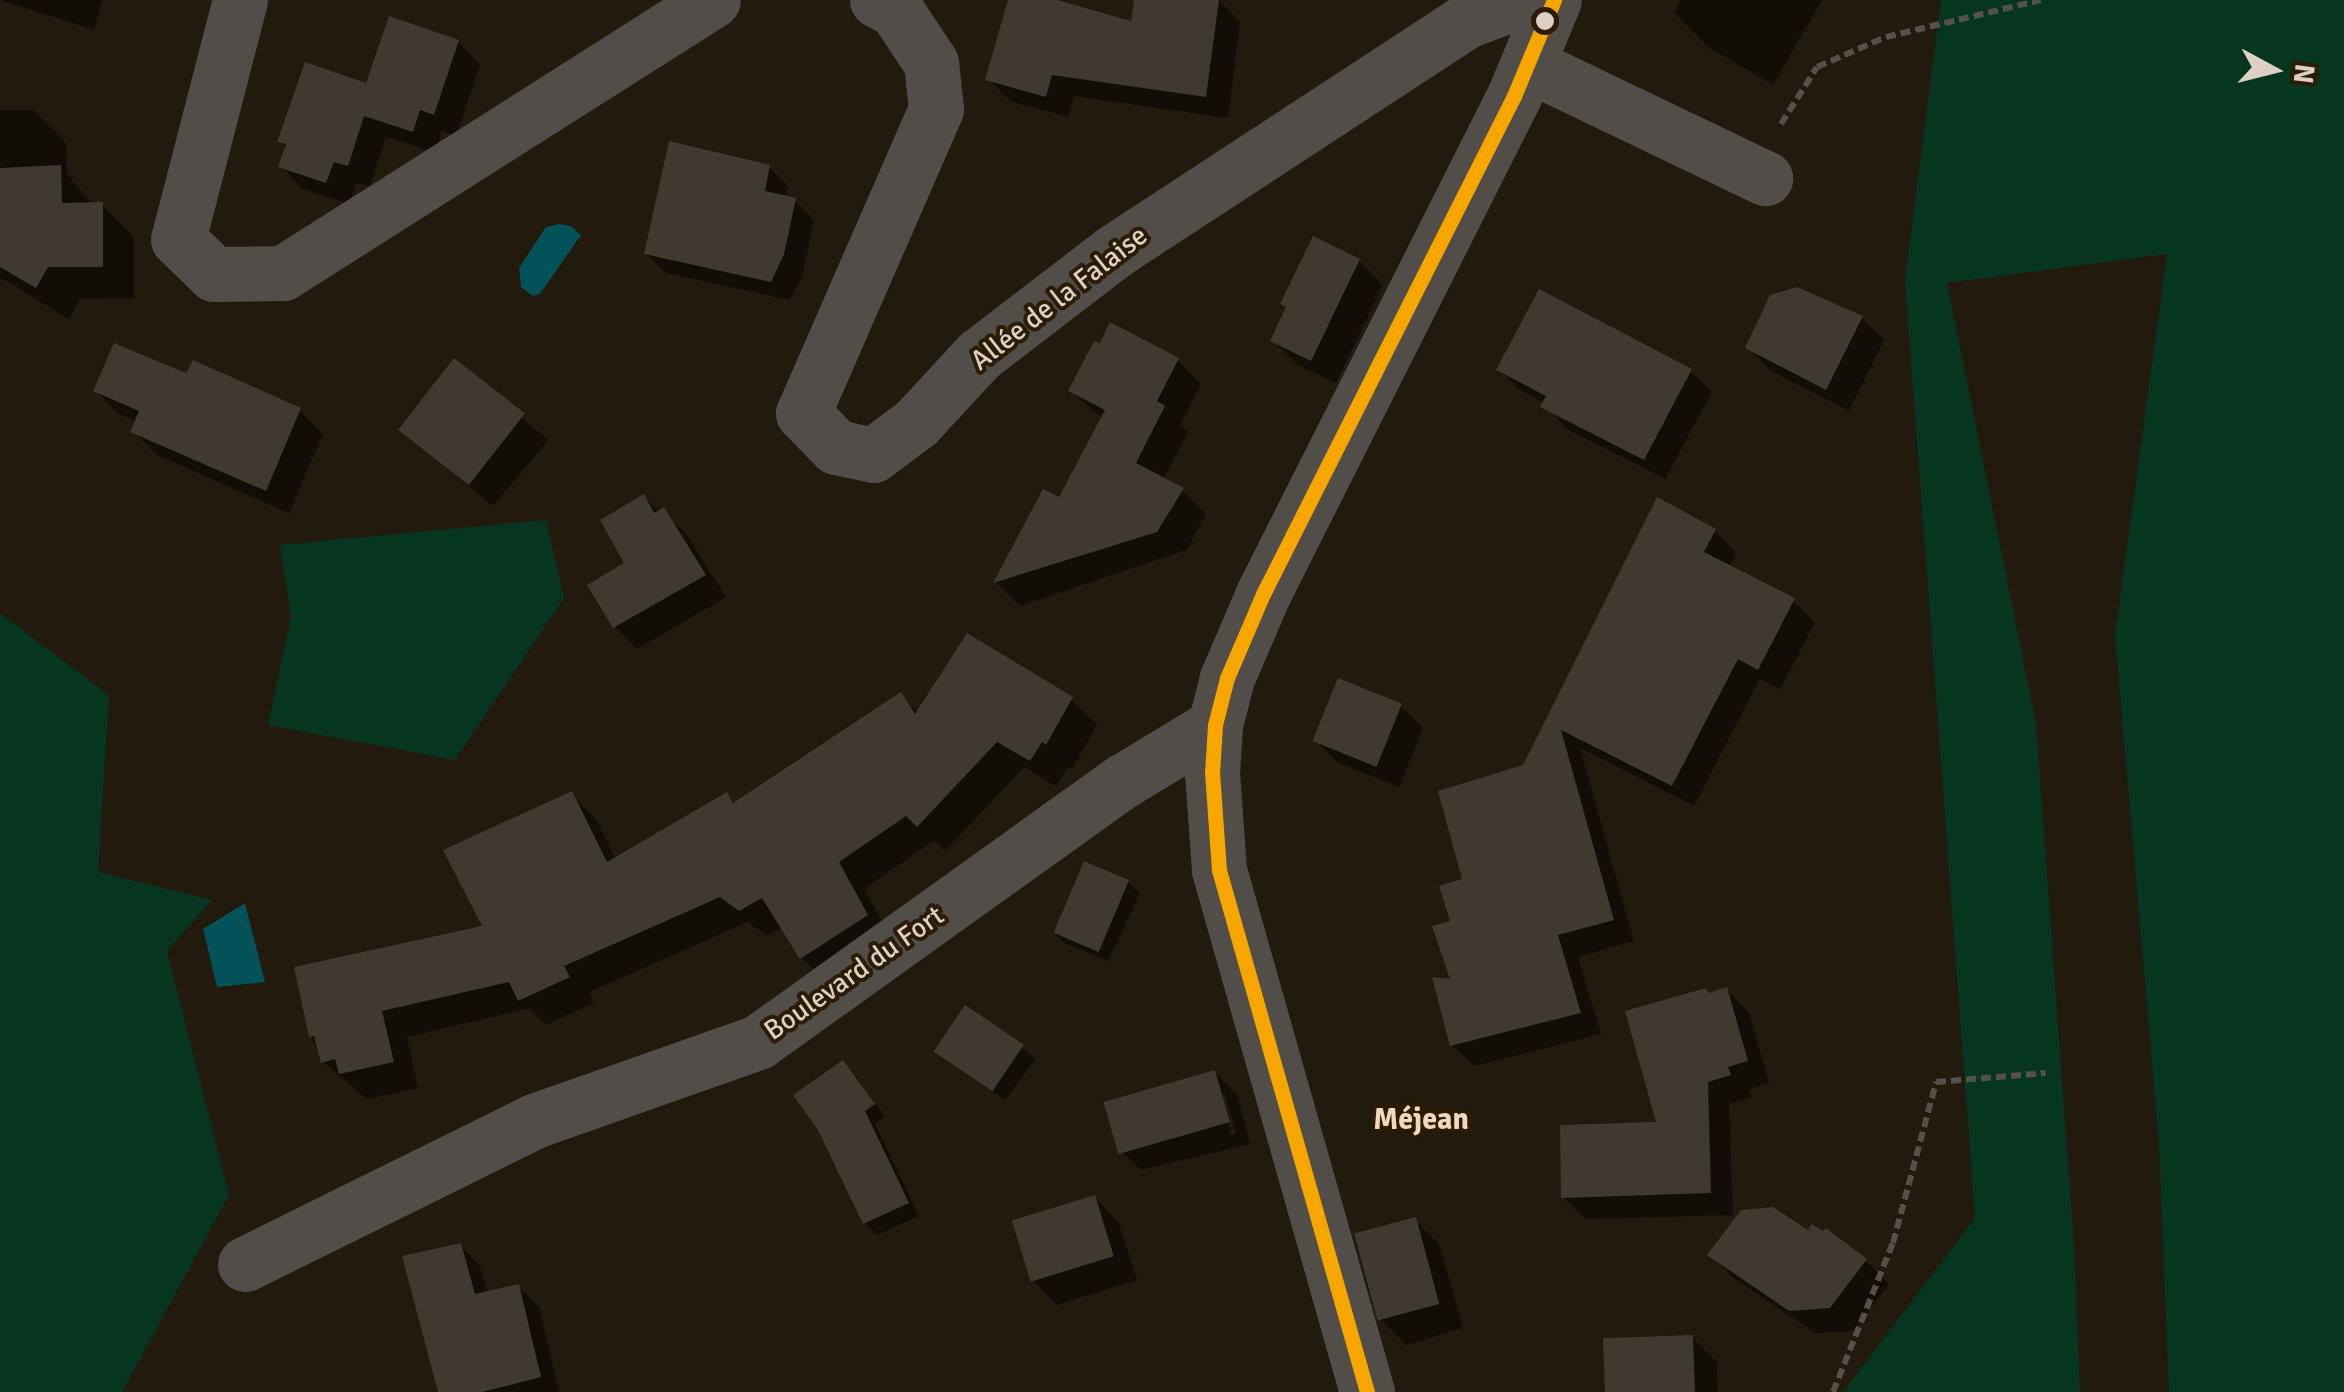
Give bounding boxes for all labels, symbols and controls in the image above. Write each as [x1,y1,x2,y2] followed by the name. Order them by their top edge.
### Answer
[1535,11,1555,31] unlabelled marker
[2224,20,2324,120] north arrow
[2286,62,2322,85] text: N
[964,219,1154,377] street label: Allée de la Falaise
[758,899,950,1047] street label: Boulevard du Fort
[1373,1102,1469,1138] district label: Méjean

